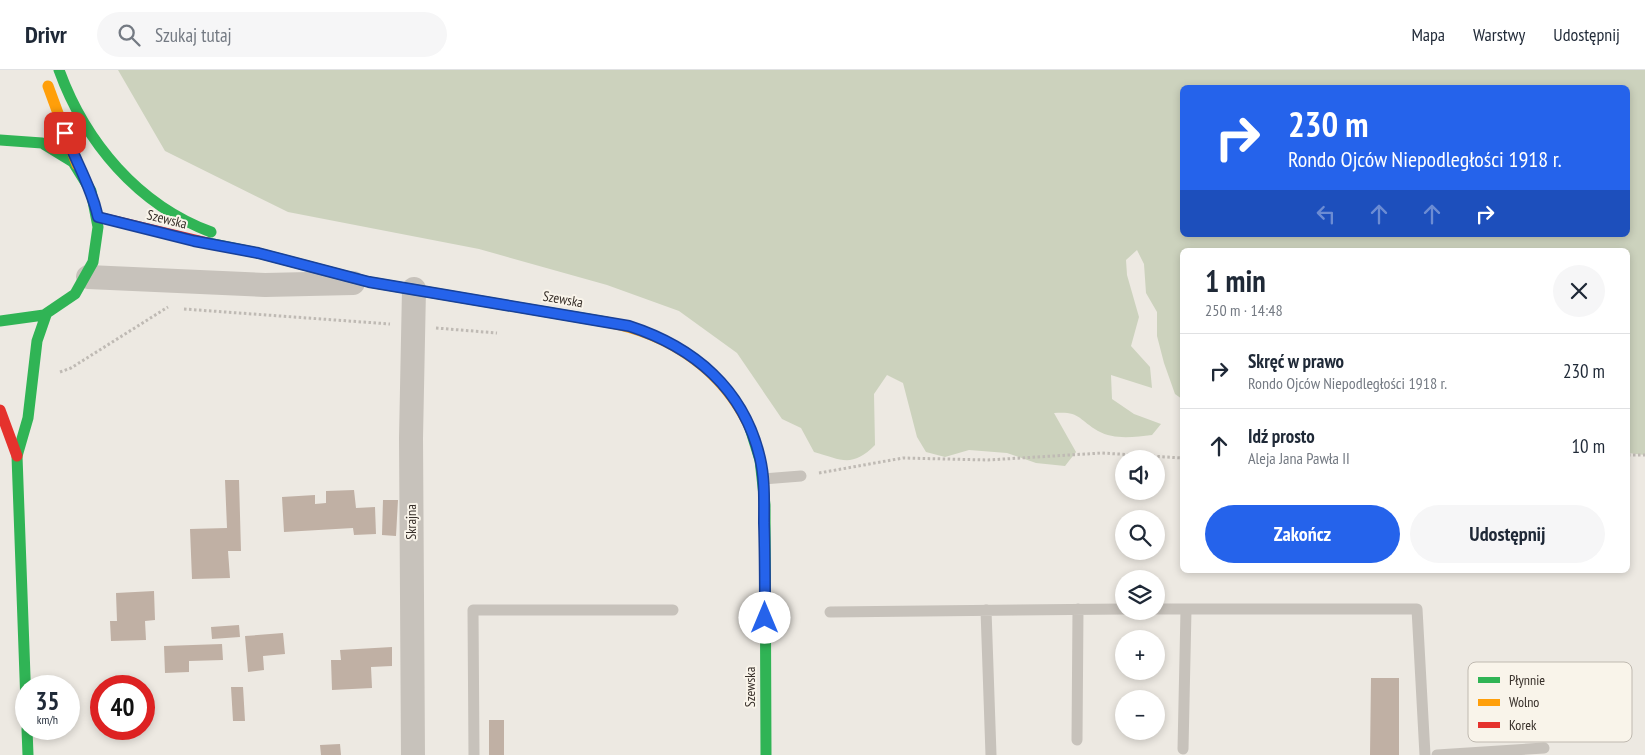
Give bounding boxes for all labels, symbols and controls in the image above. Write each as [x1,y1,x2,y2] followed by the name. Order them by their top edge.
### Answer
[97,12,447,57] search box
[25,19,67,50] text: Drivr
[115,21,143,49] icon: search
[155,23,232,47] text: Szukaj tutaj
[1411,23,1445,46] text: Mapa
[1473,23,1525,46] text: Warstwy
[1553,23,1620,46] text: Udostępnij
[1288,101,1369,147] text: 230 m
[1205,105,1270,170] icon: right
[44,112,86,154] pin
[51,119,79,147] icon: arrive
[1288,145,1562,173] text: Rondo Ojców Niepodległości 1918 r.
[1312,200,1340,228] icon: left
[1365,200,1393,228] icon: ahead
[1418,200,1446,228] icon: ahead
[1471,200,1499,228] icon: right
[145,205,189,233] street label: Szewska
[1205,261,1266,300] text: 1 min
[1553,265,1605,317] button: close
[541,287,585,311] street label: Szewska
[1205,300,1283,320] text: 250 m · 14:48
[1248,349,1344,373] text: Skręć w prawo
[1205,357,1233,385] icon: right
[1563,359,1605,383] text: 230 m
[1248,373,1447,393] text: Rondo Ojców Niepodległości 1918 r.
[1248,424,1315,448] text: Idź prosto
[1205,432,1233,460] icon: ahead
[1572,434,1605,458] text: 10 m
[1248,448,1350,468] text: Aleja Jana Pawła II
[1115,450,1165,740] map controls
[1115,450,1165,500] button: sound
[402,504,420,540] street label: Skrajna
[1205,505,1400,563] button: Zakończ
[1410,505,1605,563] button: Udostępnij
[1115,510,1165,560] button: search
[1115,570,1165,620] button: layers
[738,591,790,643] position arrow
[1115,630,1165,680] button: +
[1468,662,1632,742] legend
[741,667,759,707] street label: Szewska
[1509,671,1545,689] text: Płynnie
[90,675,155,740] speed limit sign: 40
[36,685,59,717] text: 35
[1115,690,1165,740] button: −
[1509,693,1539,711] text: Wolno
[37,712,58,727] text: km/h
[1509,716,1537,734] text: Korek

